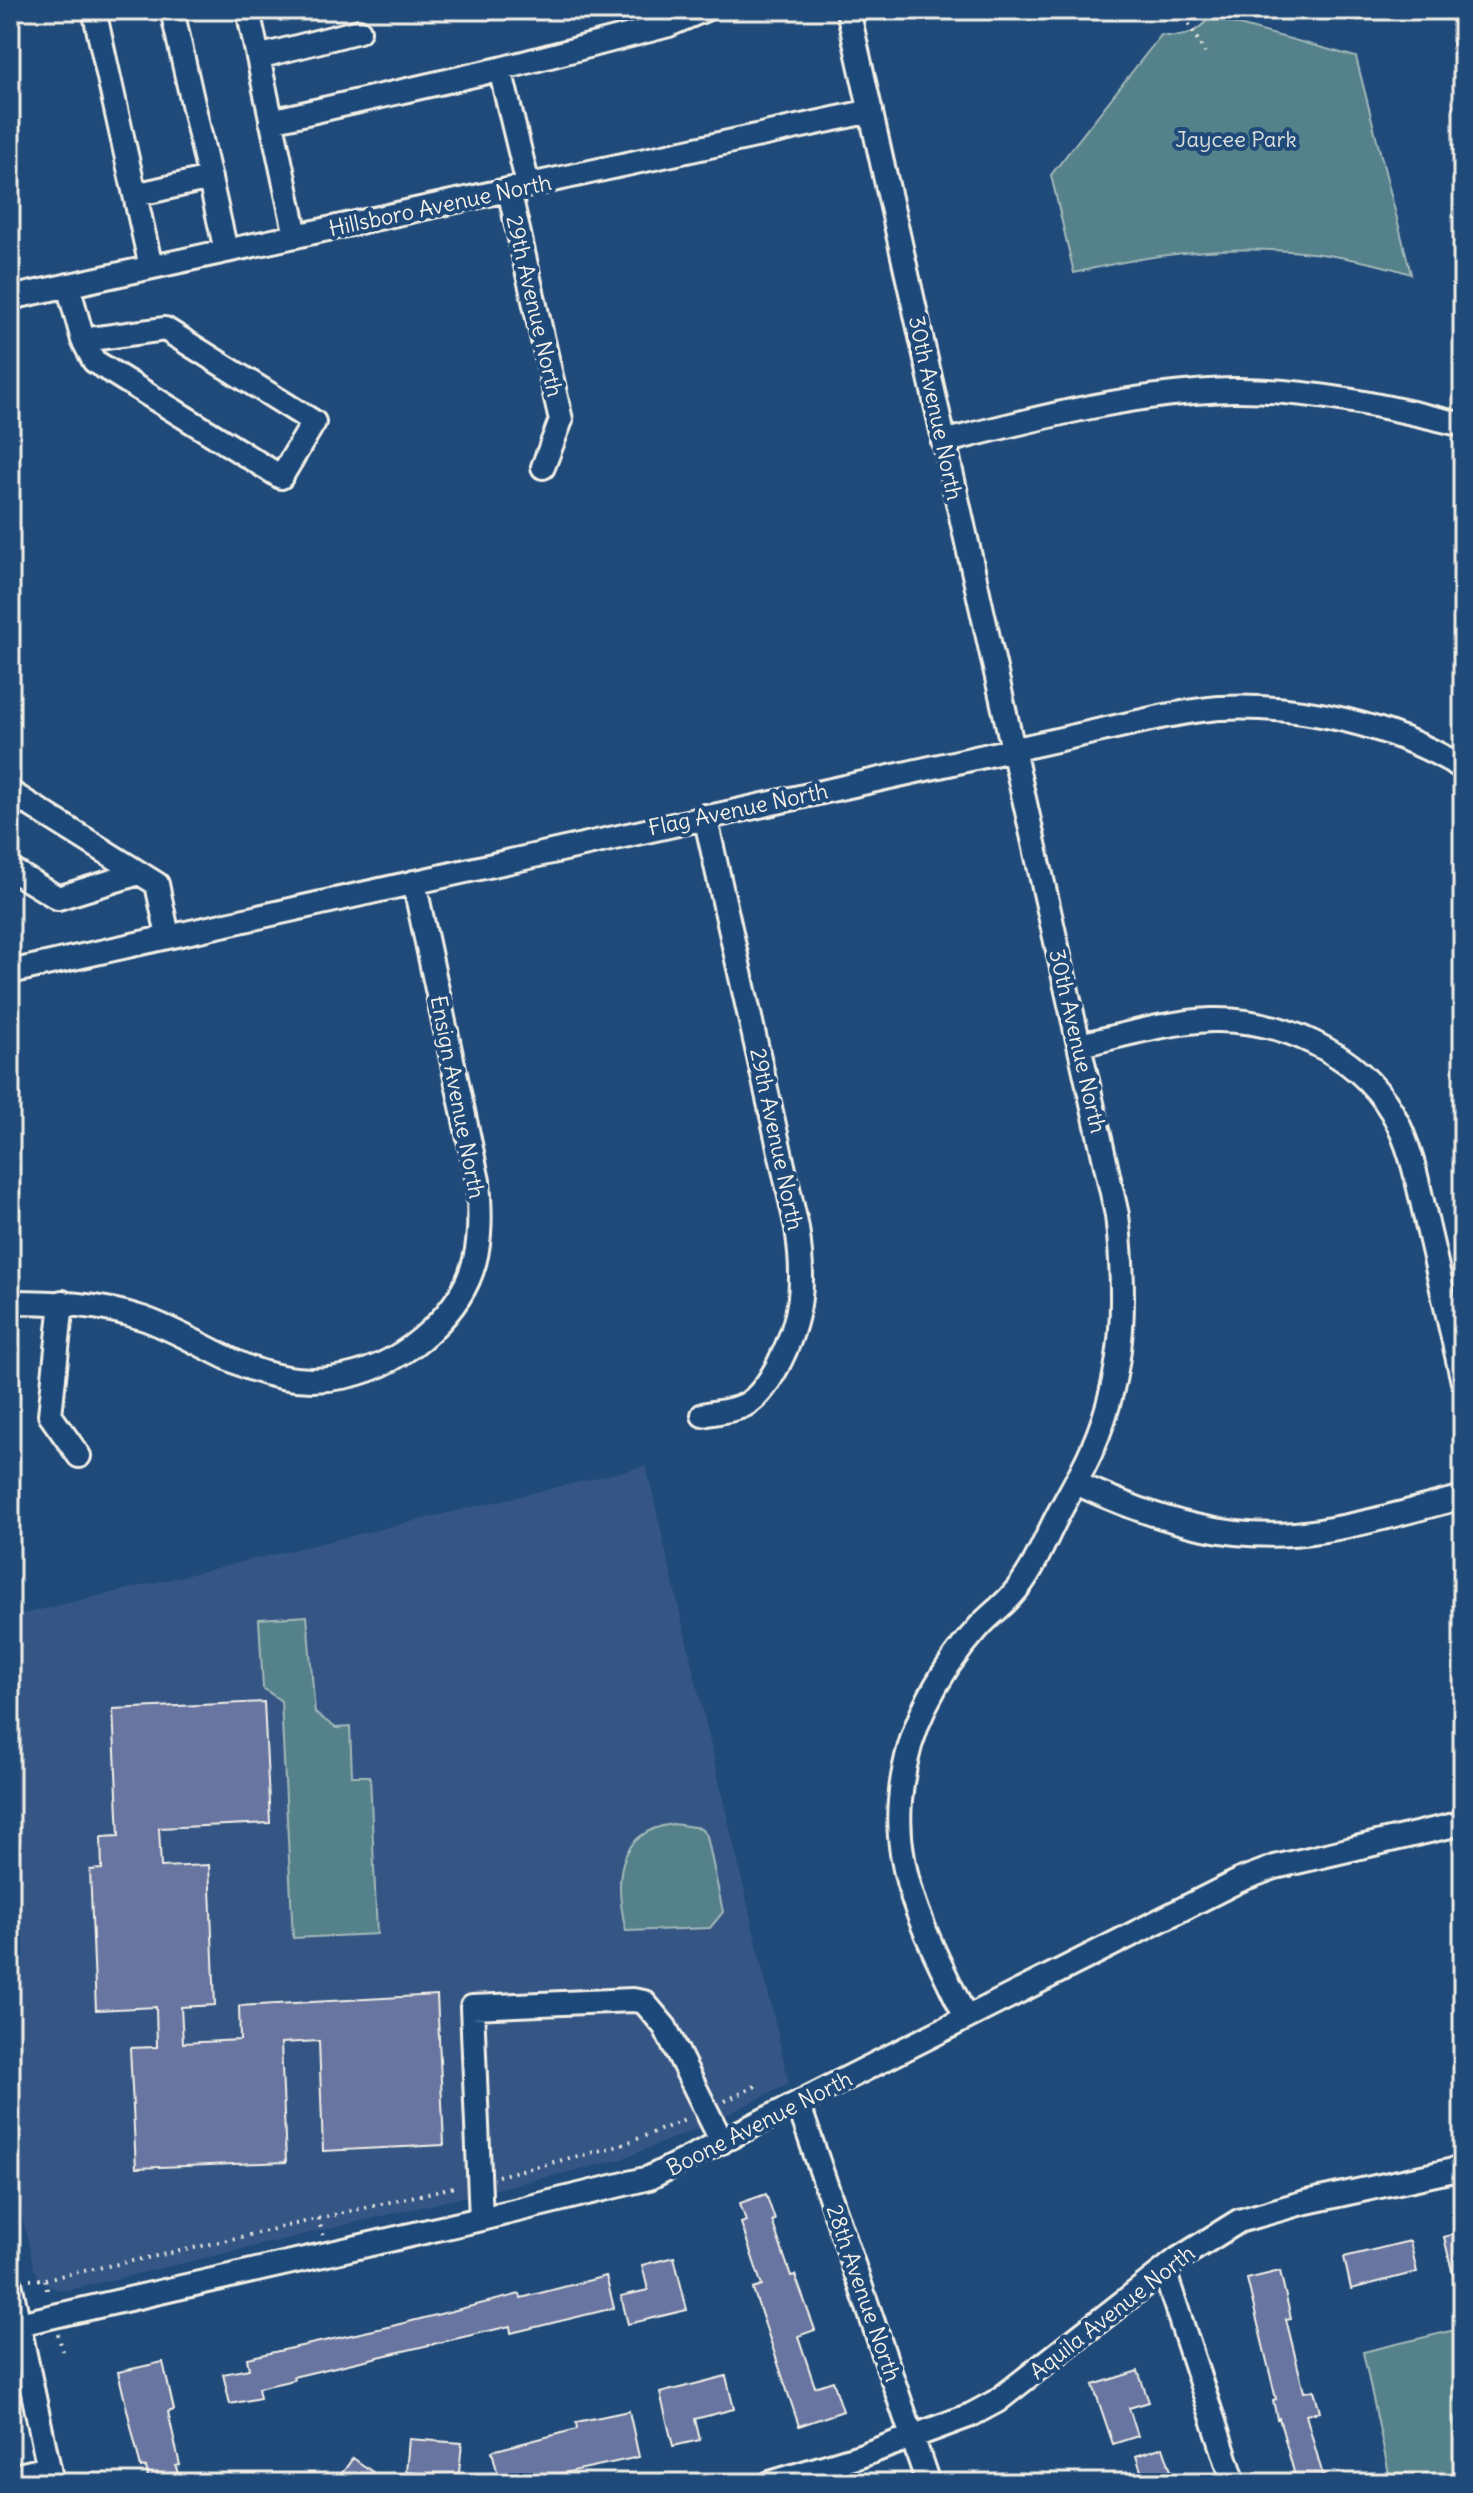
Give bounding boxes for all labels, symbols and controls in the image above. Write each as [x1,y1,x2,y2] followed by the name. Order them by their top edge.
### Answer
[1175,125,1297,153] park label: Jaycee Park
[326,168,554,242] street label: Hillsboro Avenue North
[500,212,570,400] street label: 29th Avenue North
[903,313,969,503] street label: 30th Avenue North
[646,776,830,842] street label: Flag Avenue North
[1043,946,1113,1136] street label: 30th Avenue North
[425,993,491,1201] street label: Ensign Avenue North
[744,1045,810,1233] street label: 29th Avenue North
[662,2064,856,2182] street label: Boone Avenue North
[821,2201,907,2385] street label: 28th Avenue North
[1024,2239,1200,2385] street label: Aquila Avenue North

